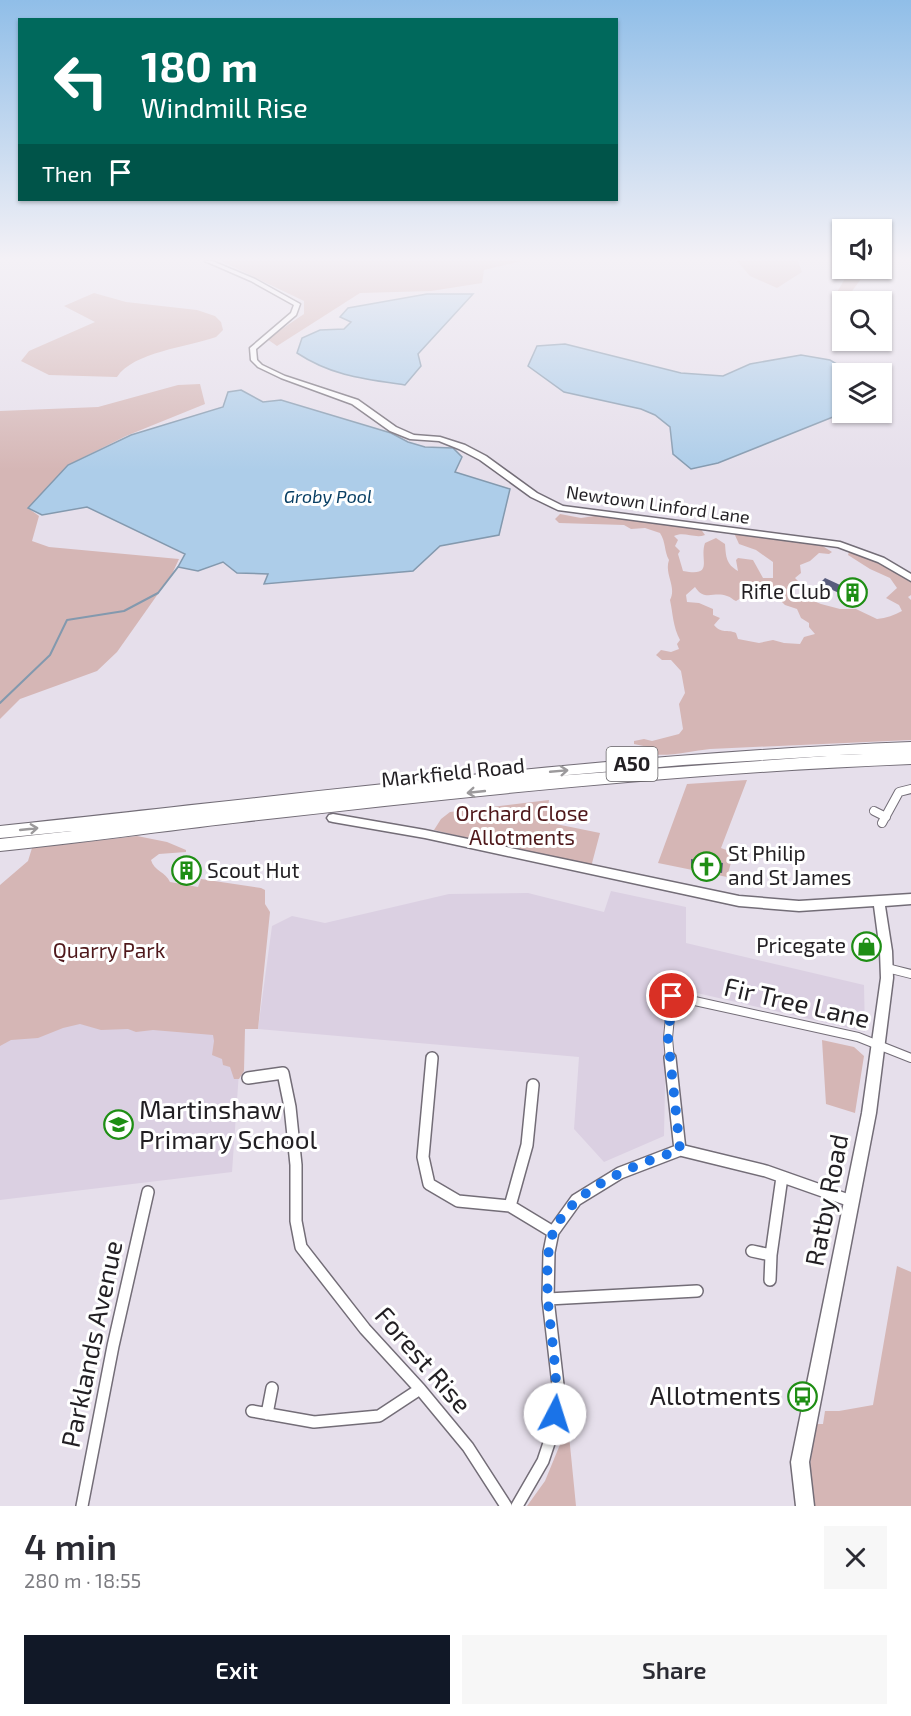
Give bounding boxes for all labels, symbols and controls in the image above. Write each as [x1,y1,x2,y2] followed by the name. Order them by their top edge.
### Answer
[141,40,258,90] text: 180 m
[42,42,120,120] icon: left
[141,91,308,123] text: Windmill Rise
[104,156,137,189] icon: arrive
[42,160,92,186] text: Then
[832,219,892,423] map controls
[832,219,892,279] button: sound
[832,291,892,351] button: search
[832,363,892,423] button: layers
[565,480,751,528] street label: Newtown Linford Lane
[284,485,372,507] water label: Groby Pool
[836,576,868,608] building icon: Rifle Club
[741,578,831,603] place label: Rifle Club
[606,747,658,781] road number: A50
[380,752,526,791] street label: Markfield Road
[548,765,568,776] one-way arrow
[466,787,486,798] one-way arrow
[455,800,589,849] park label: Orchard Close Allotments
[19,823,39,834] one-way arrow
[728,840,851,889] place label: St Philip and St James
[691,850,723,882] church icon: St Philip and St James
[170,855,202,887] building icon: Scout Hut
[207,857,299,882] place label: Scout Hut
[851,930,883,962] shop icon: Pricegate
[756,932,846,957] place label: Pricegate
[53,937,166,963] park label: Quarry Park
[646,970,697,1021] pin
[721,970,873,1033] street label: Fir Tree Lane
[655,979,688,1012] icon: arrive
[139,1093,318,1154] place label: Martinshaw Primary School
[102,1109,134,1141] school or university icon: Martinshaw Primary School
[798,1131,854,1268] street label: Ratby Road
[53,1237,128,1450] street label: Parklands Avenue
[369,1299,479,1419] street label: Forest Rise
[650,1379,781,1410] place label: Allotments
[786,1380,818,1412] bus stop icon: Allotments
[523,1382,587,1446] position arrow
[24,1524,117,1567] text: 4 min
[824,1526,887,1589] button: close
[24,1568,141,1592] text: 280 m · 18:55
[24,1635,450,1704] button: Exit
[462,1635,887,1704] button: Share

